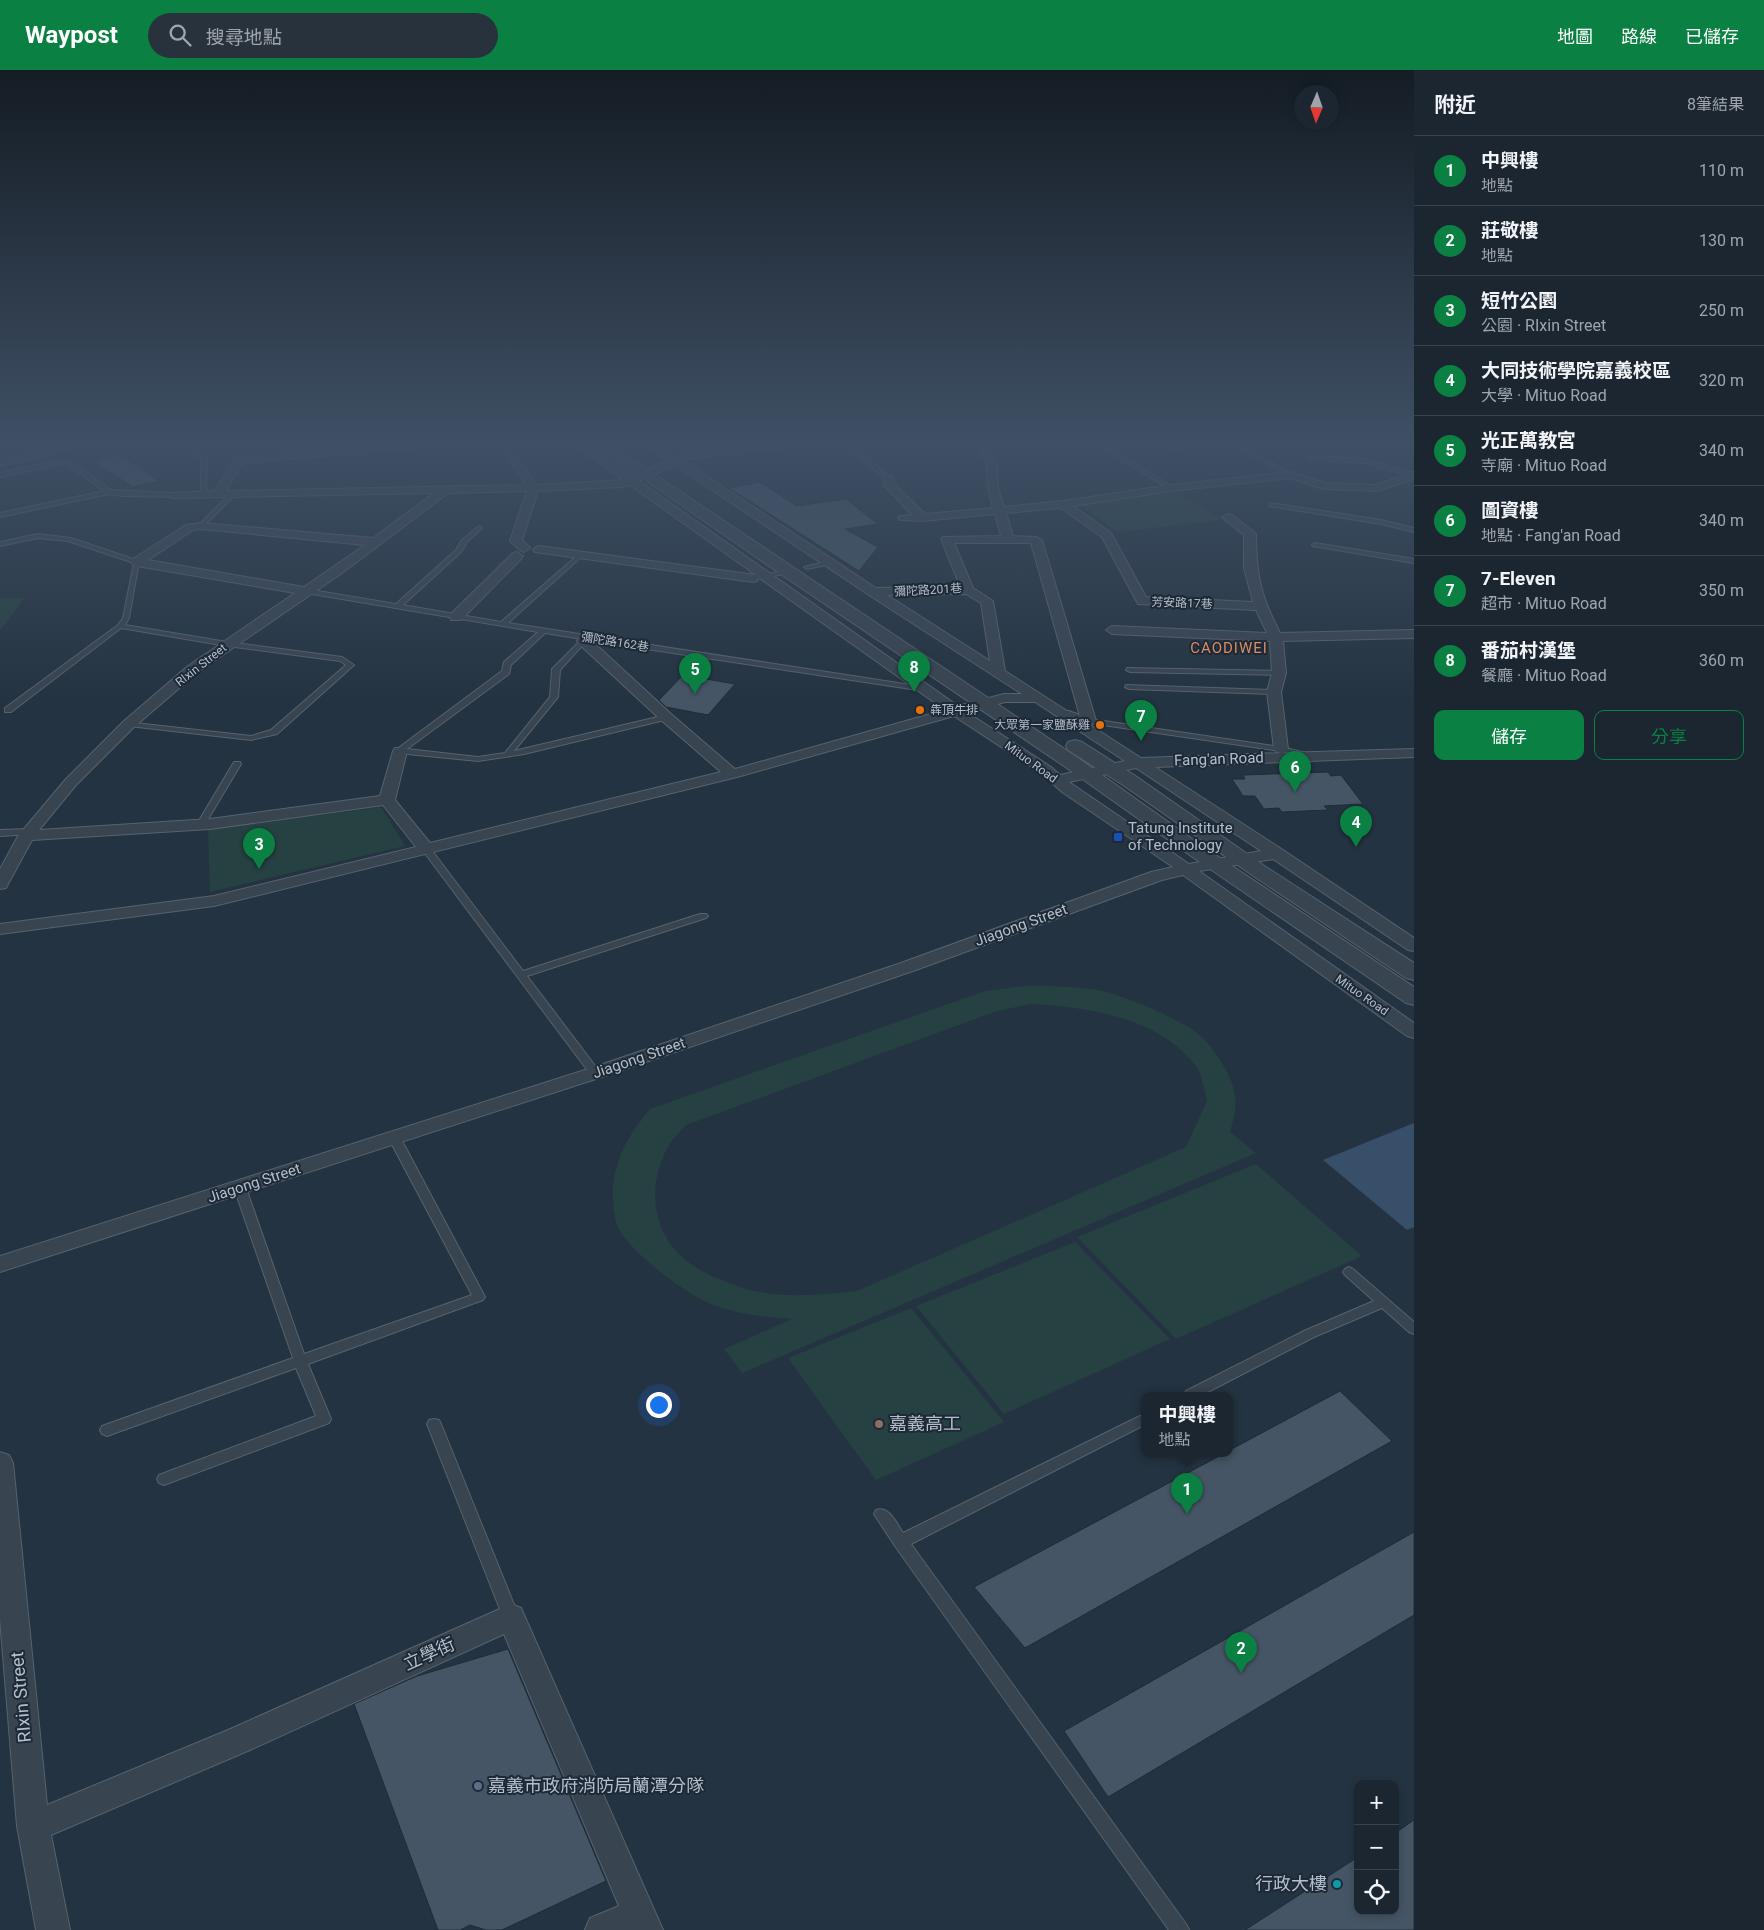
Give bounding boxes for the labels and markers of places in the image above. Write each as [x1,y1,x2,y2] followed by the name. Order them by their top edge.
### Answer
[898,651,930,692] pin: 8
[679,653,711,694] pin: 5
[1125,700,1157,741] pin: 7
[930,703,978,717] place label: 犇頂牛排
[914,704,926,716] marker: 犇頂牛排
[994,718,1090,732] place label: 大眾第一家鹽酥雞
[1094,719,1106,731] marker: 大眾第一家鹽酥雞
[1279,751,1311,792] pin: 6
[1340,806,1372,847] pin: 4
[1128,819,1233,854] place label: Tatung Institute of Technology
[243,828,275,869] pin: 3
[1112,831,1124,843] marker: Tatung Institute of Technology
[889,1413,961,1434] place label: 嘉義高工
[873,1418,885,1430] marker: 嘉義高工
[1171,1473,1203,1514] pin: 1
[1225,1632,1257,1673] pin: 2
[488,1775,704,1796] place label: 嘉義市政府消防局蘭潭分隊
[472,1780,484,1792] marker: 嘉義市政府消防局蘭潭分隊
[1255,1873,1327,1894] place label: 行政大樓
[1331,1878,1343,1890] marker: 行政大樓

